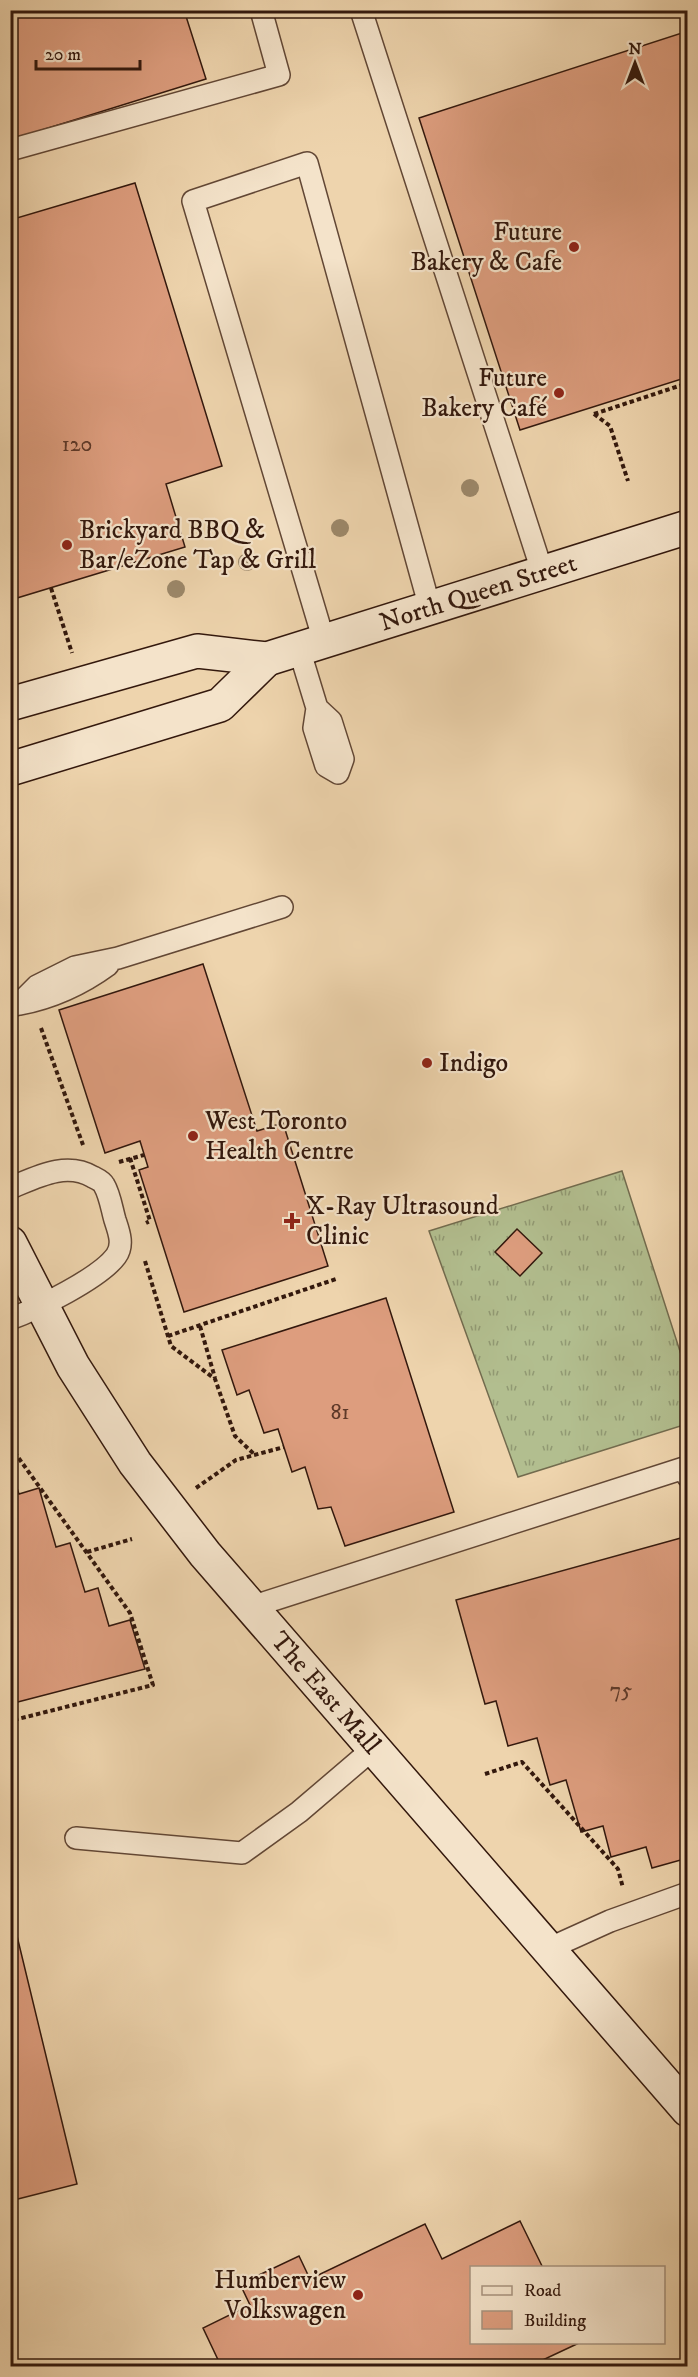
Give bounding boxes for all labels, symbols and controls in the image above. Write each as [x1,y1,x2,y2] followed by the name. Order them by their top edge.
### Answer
[36,33,140,71] scale bar
[605,33,665,93] north arrow
[628,39,642,59] text: N
[45,44,81,66] text: 20 m
[411,216,562,279] place label: Future Bakery & Cafe
[567,240,581,254] marker: Future Bakery & Cafe
[421,362,547,425] place label: Future Bakery Café
[552,386,566,400] marker: Future Bakery Café
[62,431,92,458] house number: 120
[79,514,316,577] place label: Brickyard BBQ & Bar/eZone Tap & Grill
[60,538,74,552] marker: Brickyard BBQ & Bar/eZone Tap & Grill
[375,546,581,639] street label: North Queen Street
[439,1047,508,1080] place label: Indigo
[420,1056,434,1070] marker: Indigo
[204,1105,354,1168] place label: West Toronto Health Centre
[186,1129,200,1143] marker: West Toronto Health Centre
[306,1190,499,1253] place label: X-Ray Ultrasound Clinic
[283,1212,301,1230] marker: X-Ray Ultrasound Clinic
[330,1399,350,1426] house number: 81
[263,1625,388,1761] street label: The East Mall
[610,1677,632,1704] house number: 75
[214,2264,346,2327] place label: Humberview Volkswagen
[470,2266,665,2344] legend
[524,2280,561,2302] text: Road
[351,2288,365,2302] marker: Humberview Volkswagen
[524,2310,586,2332] text: Building

